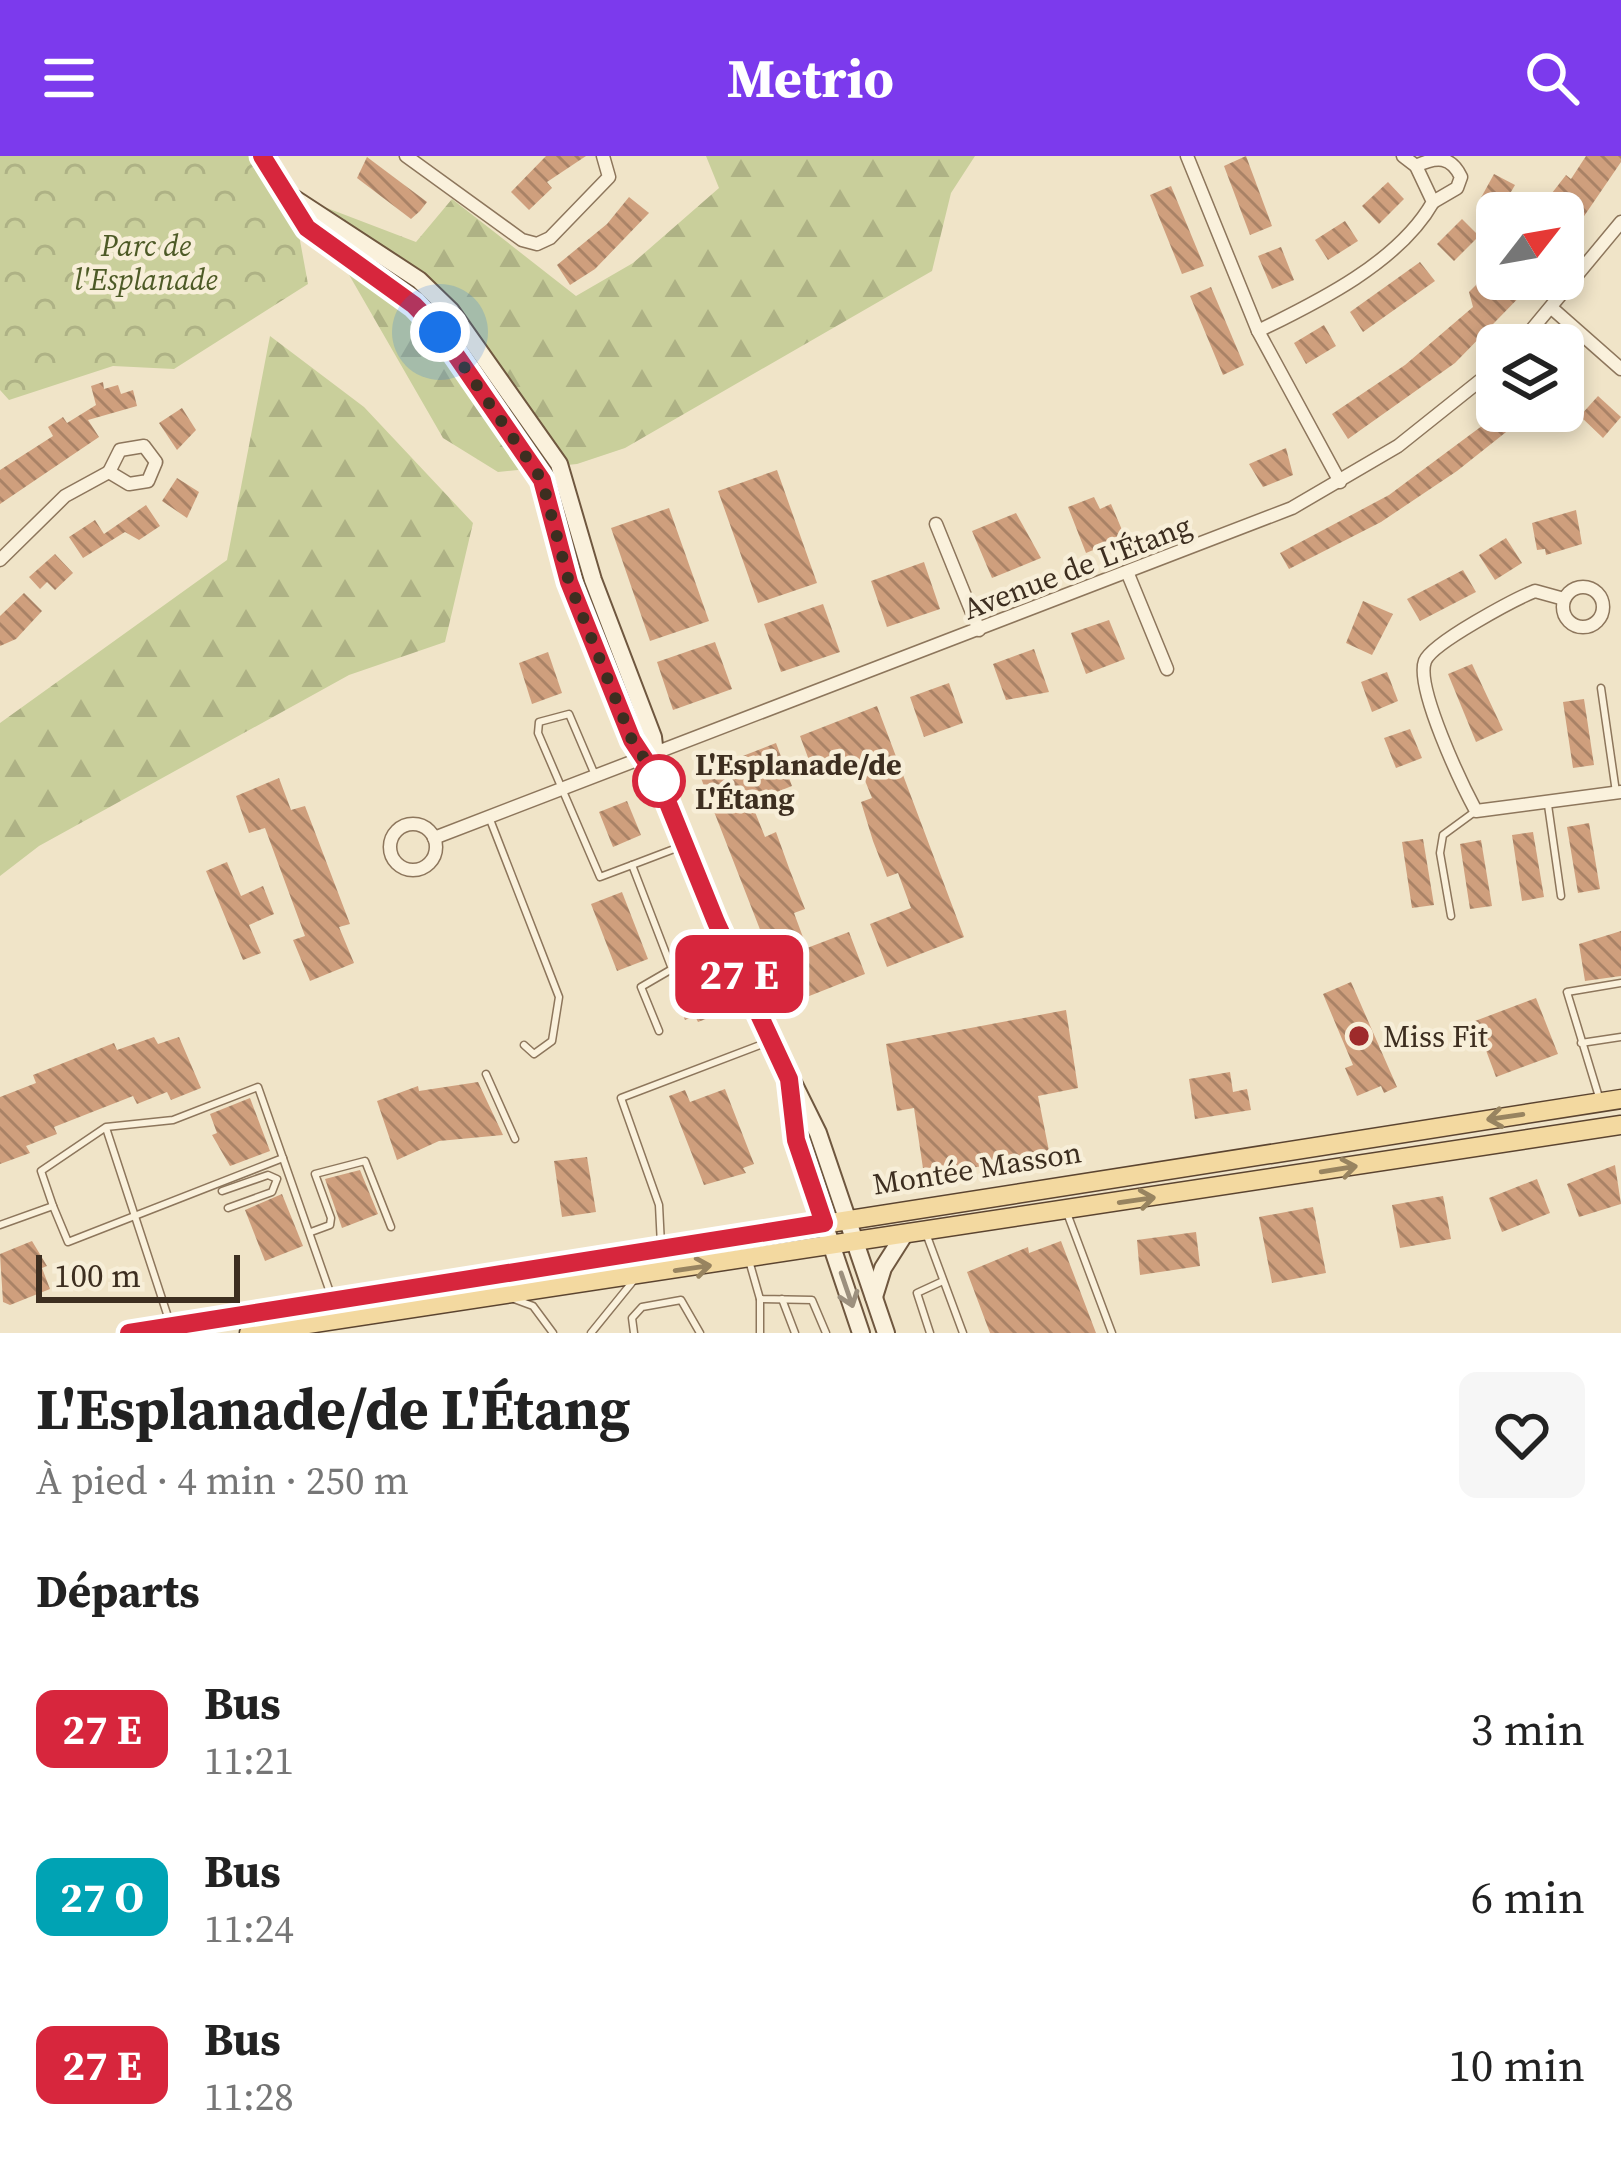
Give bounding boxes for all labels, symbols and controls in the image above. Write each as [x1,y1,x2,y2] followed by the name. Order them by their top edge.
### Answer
[727,41,894,115] text: Metrio
[36,45,102,111] icon: menu
[1519,45,1585,111] icon: search
[1476,192,1584,300] north arrow
[1476,192,1584,432] map controls
[74,225,218,300] park label: Parc de l'Esplanade
[410,302,470,362] your location
[1476,324,1584,432] button: layers
[957,505,1197,629] street label: Avenue de L'Étang
[695,744,902,819] place label: L'Esplanade/de L'Étang
[634,756,684,806] marker: L'Esplanade/de L'Étang
[655,935,823,1013] line badge: 27 E
[699,945,779,1003] text: 27 E
[1383,1016,1488,1057] place label: Miss Fit
[1346,1023,1372,1049] marker: Miss Fit
[1487,1106,1526,1129] one-way arrow
[870,1131,1084,1205] street label: Montée Masson
[1319,1156,1358,1179] one-way arrow
[1116,1188,1155,1211] one-way arrow
[36,1249,240,1302] scale bar
[54,1253,141,1298] text: 100 m
[673,1256,712,1279] one-way arrow
[838,1271,859,1308] one-way arrow
[36,1370,630,1448] text: L'Esplanade/de L'Étang
[1459,1372,1585,1498] button: heart
[36,1454,409,1507] text: À pied · 4 min · 250 m
[36,1560,200,1622] text: Départs
[204,1672,281,1734] text: Bus
[1471,1698,1585,1760] text: 3 min
[62,1700,142,1758] text: 27 E
[204,1734,294,1787] text: 11:21
[204,1840,281,1902] text: Bus
[1471,1866,1585,1928] text: 6 min
[60,1868,144,1926] text: 27 O
[204,1902,294,1955] text: 11:24
[204,2008,281,2070] text: Bus
[1448,2034,1585,2096] text: 10 min
[62,2036,142,2094] text: 27 E
[204,2070,294,2123] text: 11:28

